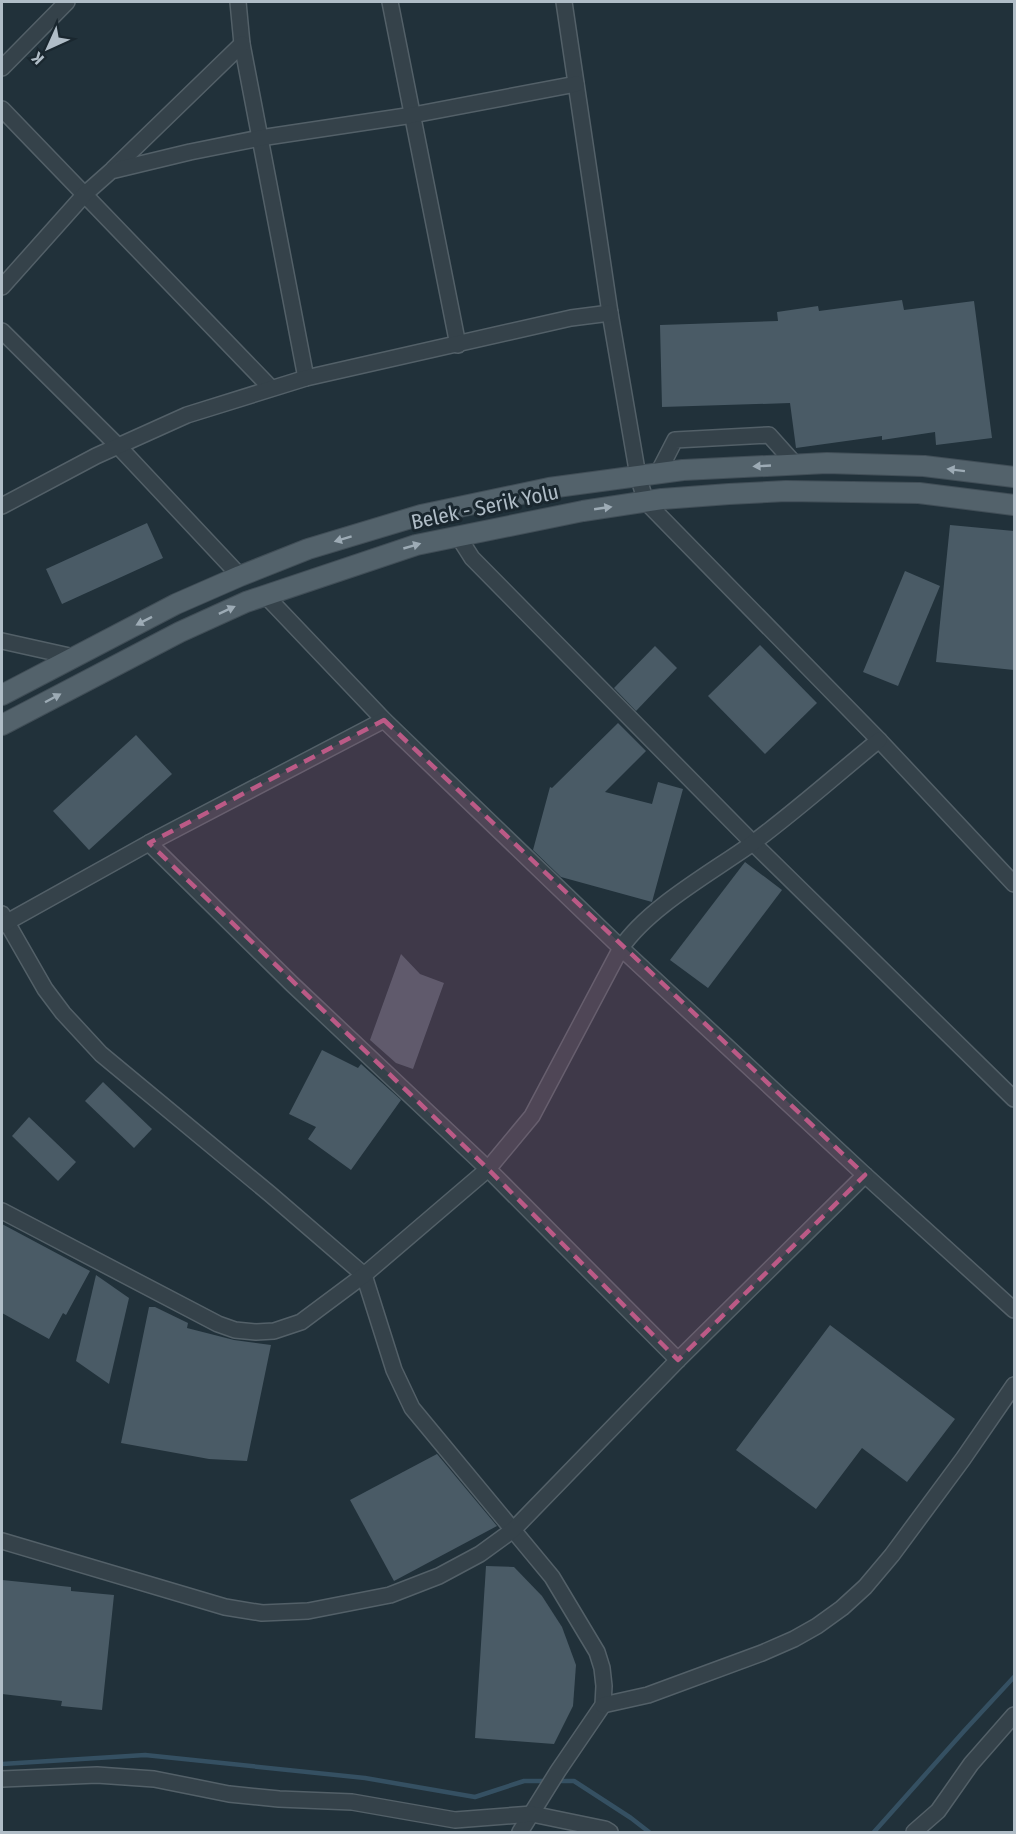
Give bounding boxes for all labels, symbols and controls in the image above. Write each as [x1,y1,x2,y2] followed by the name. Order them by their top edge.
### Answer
[18,18,78,78] north arrow
[27,48,48,68] text: K
[752,461,771,471] one-way arrow
[947,465,966,475] one-way arrow
[409,479,561,535] street label: Belek - Serik Yolu
[593,504,612,513] one-way arrow
[334,534,352,544] one-way arrow
[403,541,421,551] one-way arrow
[219,605,237,615] one-way arrow
[135,616,152,626] one-way arrow
[45,693,62,703] one-way arrow

